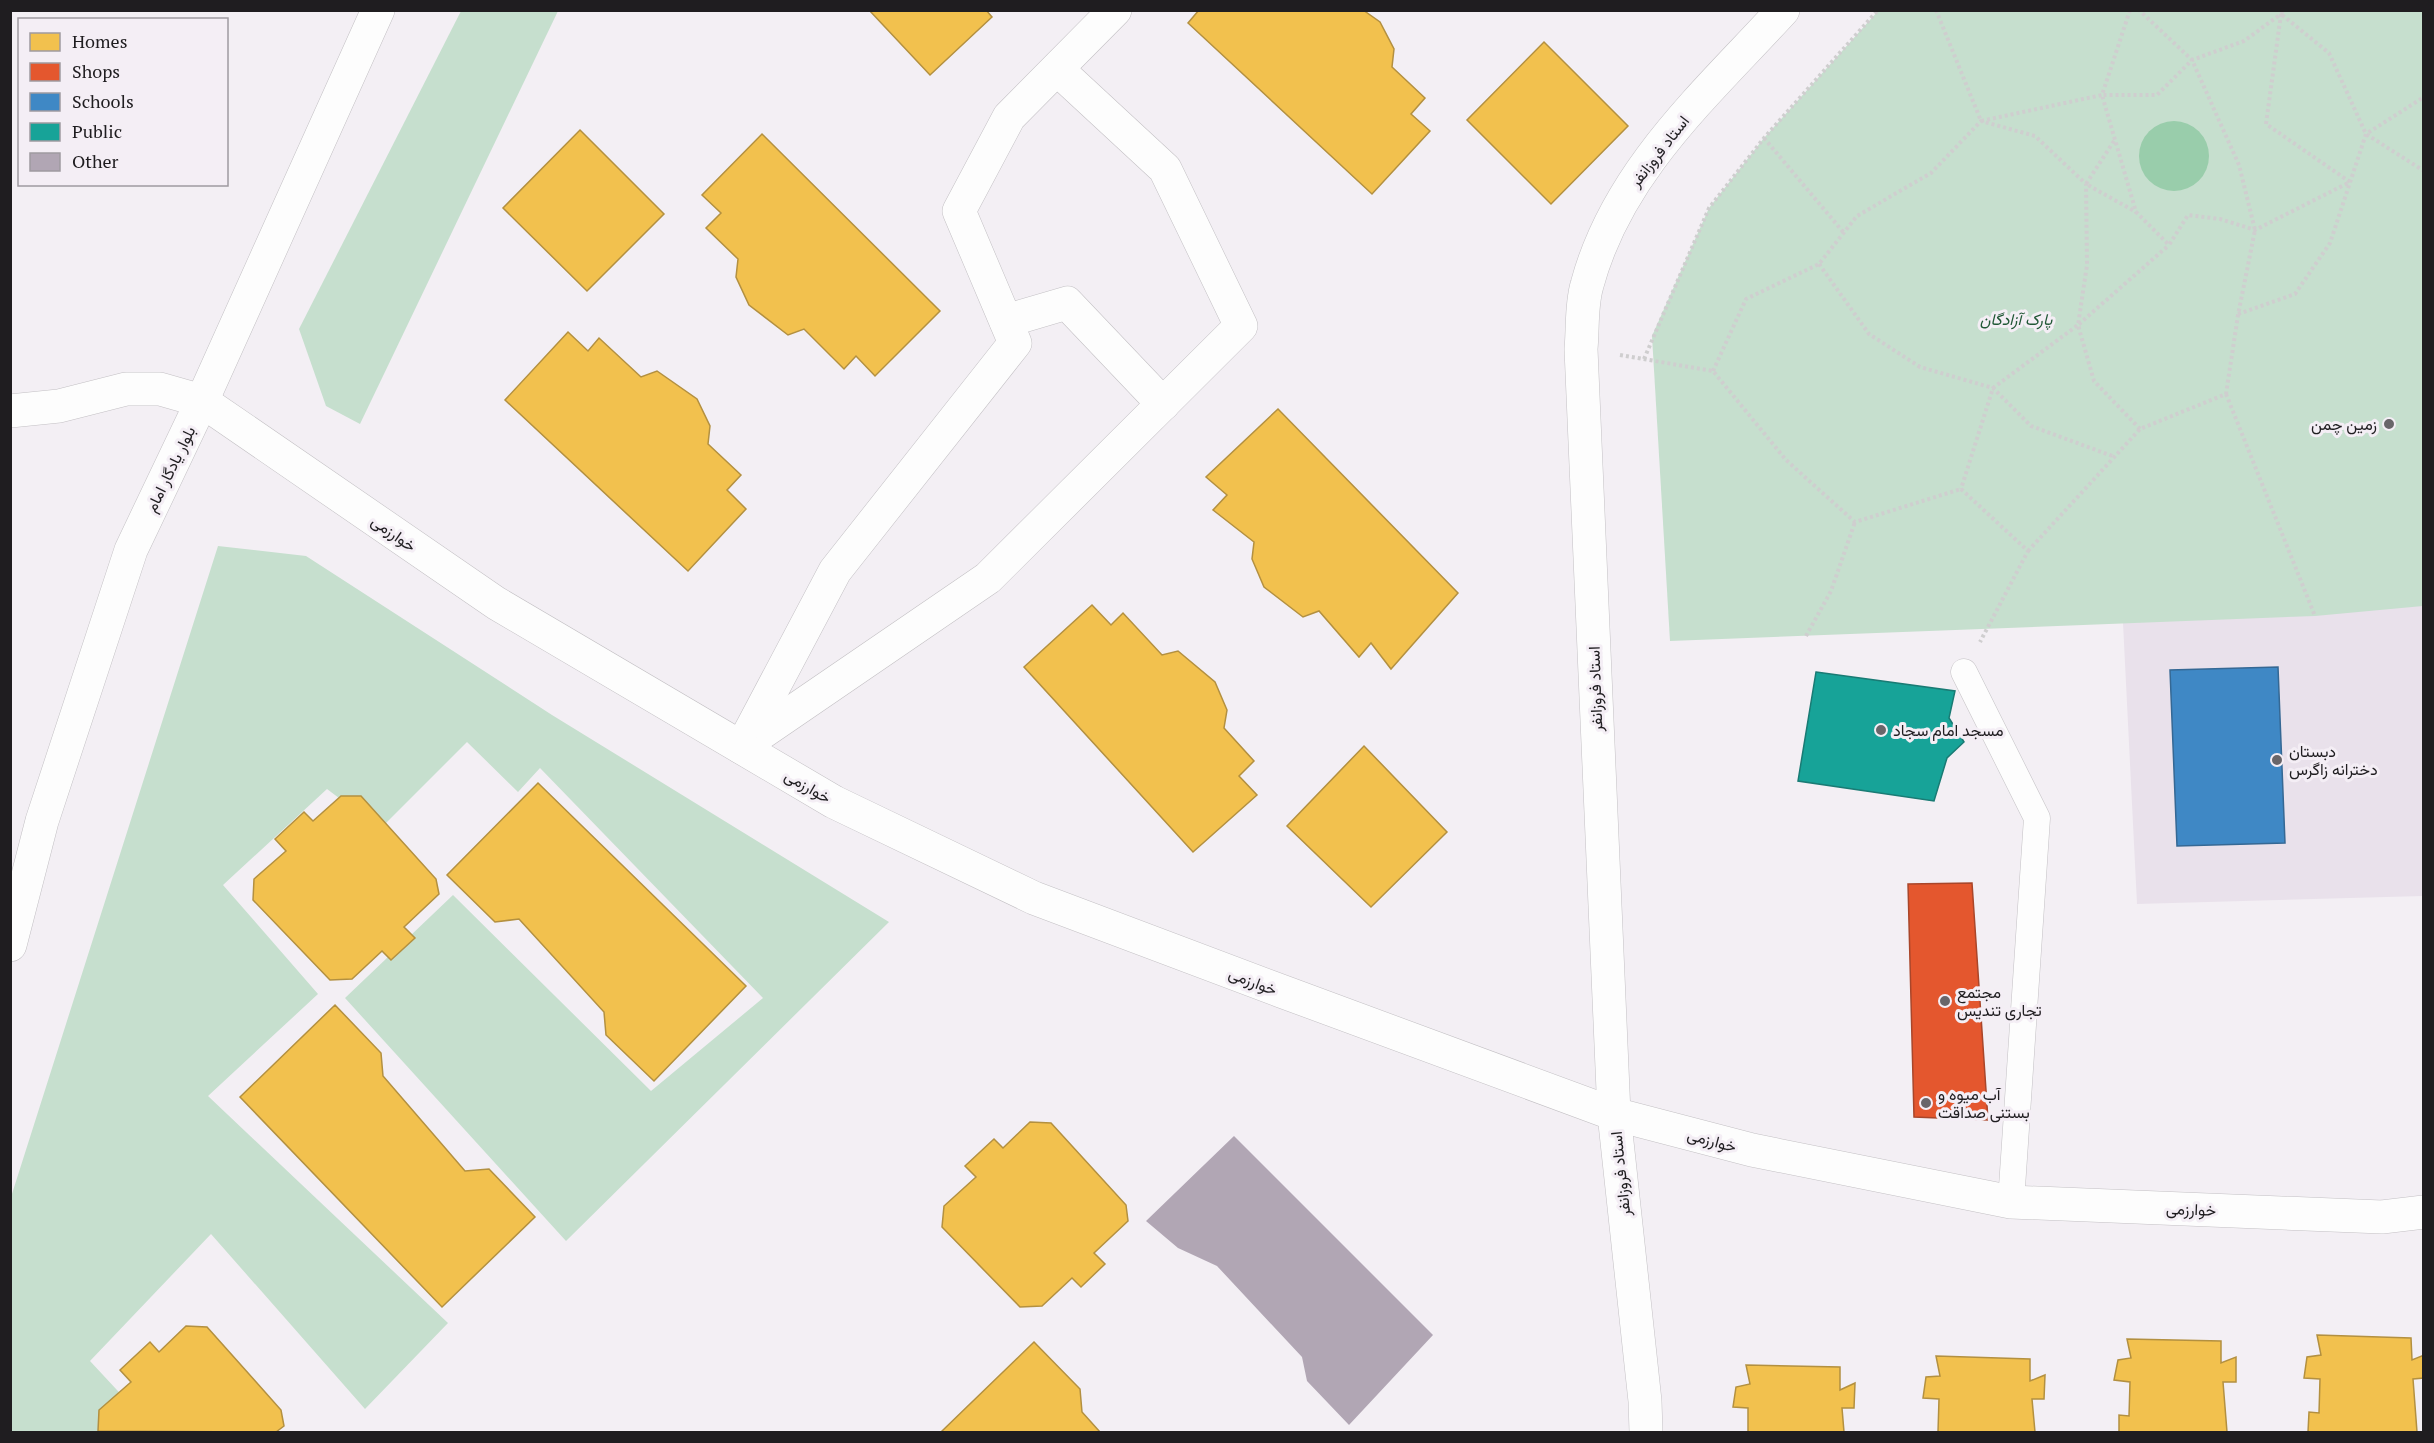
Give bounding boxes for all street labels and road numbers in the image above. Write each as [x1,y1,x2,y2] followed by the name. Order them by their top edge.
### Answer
[1623,111,1694,192] street label: استاد فروزانفر
[140,422,200,516] street label: بلوار یادگار امام
[367,510,421,557] street label: خوارزمی
[1583,646,1608,733] street label: استاد فروزانفر
[781,764,835,808] street label: خوارزمی
[1226,962,1281,1000] street label: خوارزمی
[1685,1123,1739,1157] street label: خوارزمی
[1605,1130,1636,1219] street label: استاد فروزانفر
[2166,1197,2217,1221] street label: خوارزمی

